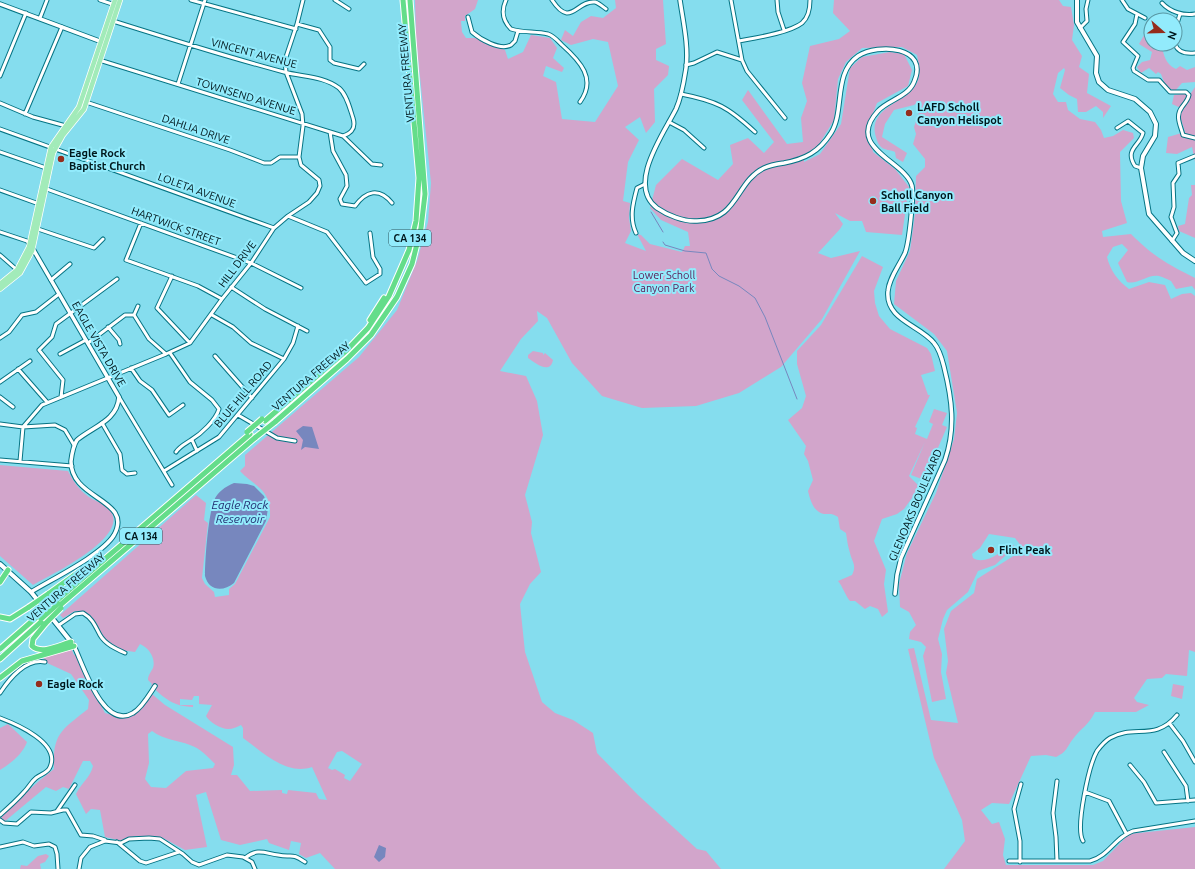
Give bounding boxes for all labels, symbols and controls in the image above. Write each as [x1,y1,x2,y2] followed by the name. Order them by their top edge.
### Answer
[1143,12,1183,52] north arrow
[396,22,416,123] street label: VENTURA FREEWAY
[1165,30,1179,41] text: N
[210,36,298,70] street label: VINCENT AVENUE
[195,75,297,117] street label: TOWNSEND AVENUE
[917,101,1002,126] place label: LAFD Scholl Canyon Helispot
[904,108,914,118] marker: LAFD Scholl Canyon Helispot
[160,112,232,146] street label: DAHLIA DRIVE
[69,147,145,172] place label: Eagle Rock Baptist Church
[56,154,66,164] marker: Eagle Rock Baptist Church
[156,170,238,210] street label: LOLETA AVENUE
[881,189,953,214] place label: Scholl Canyon Ball Field
[868,196,878,206] marker: Scholl Canyon Ball Field
[130,204,222,248] street label: HARTWICK STREET
[389,230,431,246] road number: CA 134
[216,239,258,289] street label: HILL DRIVE
[633,269,695,294] park label: Lower Scholl Canyon Park
[70,299,128,389] street label: EAGLE VISTA DRIVE
[270,339,353,413] street label: VENTURA FREEWAY
[212,358,274,430] street label: BLUE HILL ROAD
[886,447,944,563] street label: GLENOAKS BOULEVARD
[212,498,269,525] water label: Eagle Rock Reservoir
[120,528,162,544] road number: CA 134
[999,544,1051,556] place label: Flint Peak
[986,545,996,555] marker: Flint Peak
[25,550,108,624] street label: VENTURA FREEWAY
[47,678,104,690] place label: Eagle Rock
[34,679,44,689] marker: Eagle Rock

